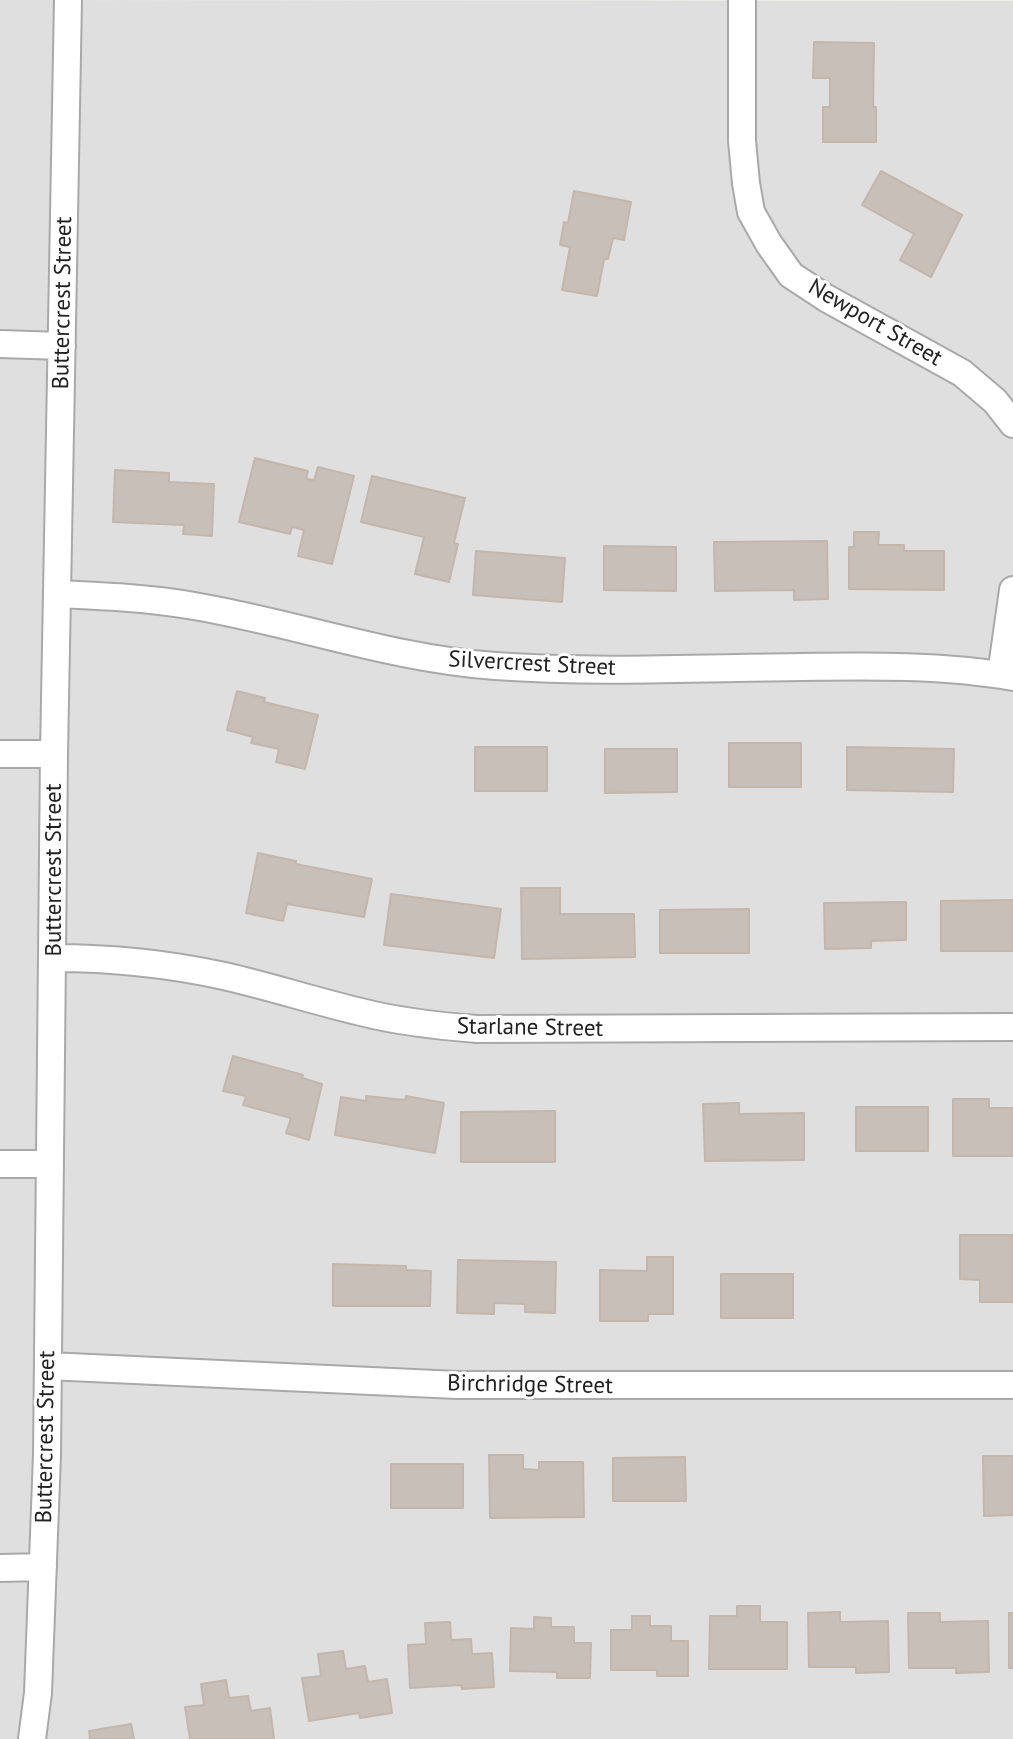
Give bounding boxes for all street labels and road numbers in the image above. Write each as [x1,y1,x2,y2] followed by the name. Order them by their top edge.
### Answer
[48,216,78,390] street label: Buttercrest Street
[803,274,947,372] street label: Newport Street
[448,646,616,682] street label: Silvercrest Street
[40,784,68,956] street label: Buttercrest Street
[457,1013,603,1043] street label: Starlane Street
[31,1350,61,1524] street label: Buttercrest Street
[447,1370,613,1400] street label: Birchridge Street

